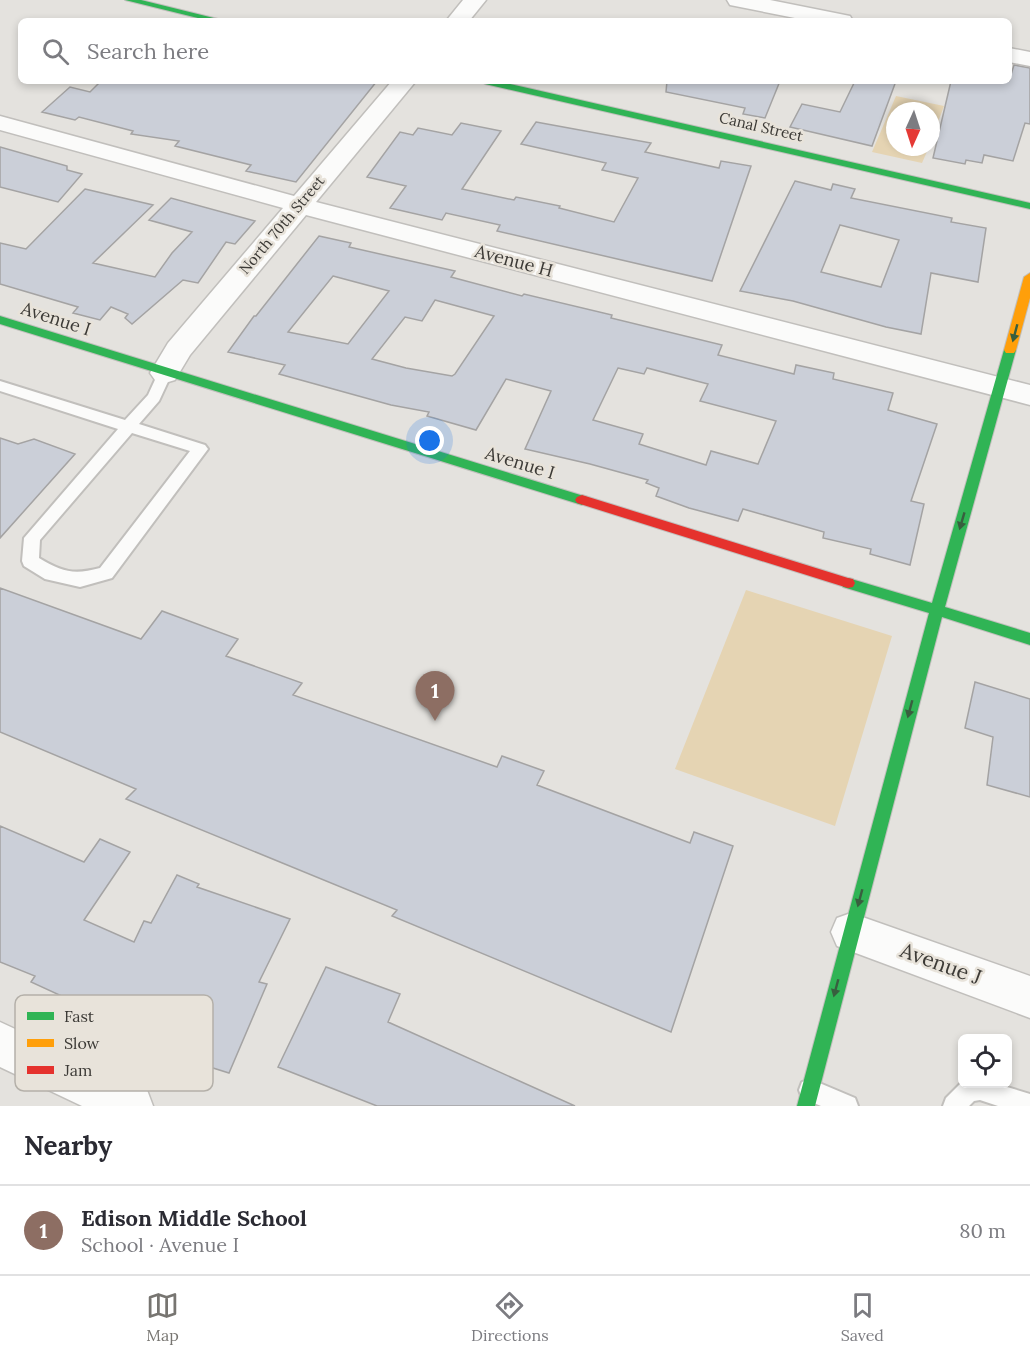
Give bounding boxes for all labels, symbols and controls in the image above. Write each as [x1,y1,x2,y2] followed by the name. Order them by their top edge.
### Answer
[18,18,1012,84] search box
[39,35,72,68] icon: search
[87,37,209,65] text: Search here
[886,102,940,156] north arrow
[717,108,805,145] street label: Canal Street
[235,171,329,278] street label: North 70th Street
[472,239,556,282] street label: Avenue H
[17,296,94,341] street label: Avenue I
[1009,324,1019,342] one-way arrow
[415,426,444,455] your location
[481,441,558,484] street label: Avenue I
[957,512,966,530] one-way arrow
[416,672,454,721] pin: 1
[905,700,914,718] one-way arrow
[855,888,865,907] one-way arrow
[896,936,986,991] street label: Avenue J
[831,979,841,997] one-way arrow
[15,995,213,1091] legend
[64,1006,95,1026] text: Fast
[64,1033,100,1053] text: Slow
[958,1034,1012,1088] map controls
[958,1034,1012,1088] button: locate
[63,1060,92,1080] text: Jam
[24,1129,112,1162] text: Nearby
[81,1204,307,1232] text: Edison Middle School
[39,1218,48,1243] text: 1
[959,1218,1006,1243] text: 80 m
[81,1232,239,1257] text: School · Avenue I
[146,1289,179,1345] tab: Map
[471,1289,549,1345] tab: Directions
[841,1289,884,1345] tab: Saved

